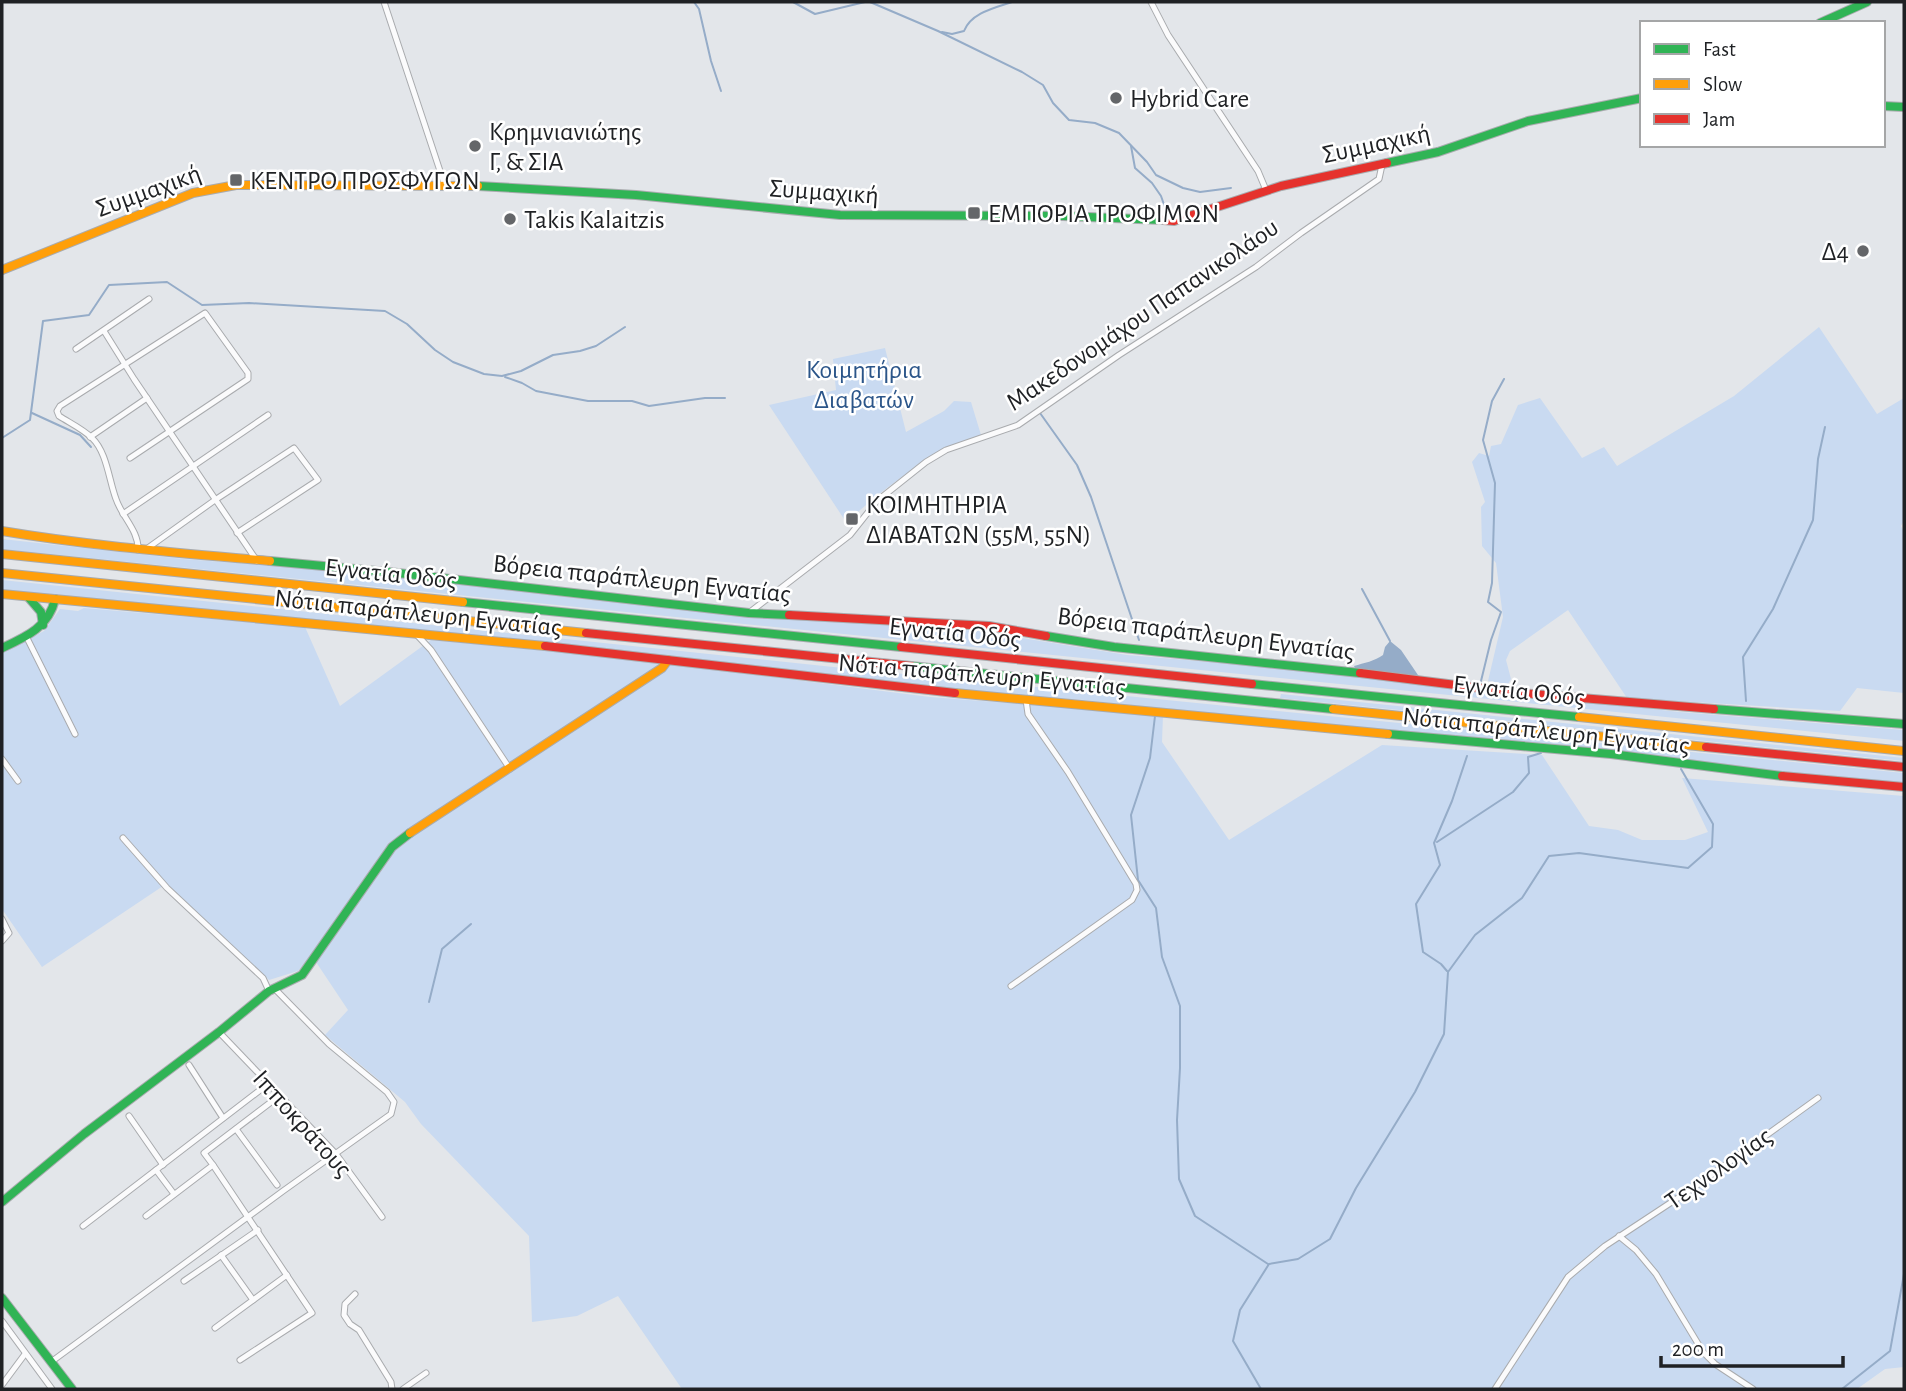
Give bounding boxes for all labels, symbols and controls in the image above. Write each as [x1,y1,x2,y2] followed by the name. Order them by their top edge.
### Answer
[1640,21,1885,147] legend
[1703,39,1736,60] text: Fast
[1703,74,1742,95] text: Slow
[1130,86,1249,112] place label: Hybrid Care
[1108,90,1124,106] marker: Hybrid Care
[1703,109,1735,130] text: Jam
[489,119,641,175] place label: Κρημνιανιώτης Γ, & ΣΙΑ
[1320,120,1433,168] street label: Συμμαχική
[467,138,483,154] marker: Κρημνιανιώτης Γ, & ΣΙΑ
[92,160,204,222] street label: Συμμαχική
[250,168,480,194] place label: ΚΕΝΤΡΟ ΠΡΟΣΦΥΓΩΝ
[228,172,244,188] marker: ΚΕΝΤΡΟ ΠΡΟΣΦΥΓΩΝ
[768,175,880,209] street label: Συμμαχική
[988,201,1219,227] place label: ΕΜΠΟΡΙΑ ΤΡΟΦΙΜΩΝ
[966,205,982,221] marker: ΕΜΠΟΡΙΑ ΤΡΟΦΙΜΩΝ
[524,207,665,233] place label: Takis Kalaitzis
[502,211,518,227] marker: Takis Kalaitzis
[1002,214,1283,416] street label: Μακεδονομάχου Παπανικολάου
[1822,239,1849,265] place label: Δ4
[1855,243,1871,259] marker: Δ4
[806,357,922,413] park label: Κοιμητήρια Διαβατών
[866,492,1091,548] place label: ΚΟΙΜΗΤΗΡΙΑ ΔΙΑΒΑΤΩΝ (55Μ, 55Ν)
[844,511,860,527] marker: ΚΟΙΜΗΤΗΡΙΑ ΔΙΑΒΑΤΩΝ (55Μ, 55Ν)
[492,550,792,608] street label: Βόρεια παράπλευρη Εγνατίας
[324,554,458,594] street label: Εγνατία Οδός
[273,585,563,641] street label: Νότια παράπλευρη Εγνατίας
[1056,603,1356,665] street label: Βόρεια παράπλευρη Εγνατίας
[888,613,1022,653] street label: Εγνατία Οδός
[837,649,1127,701] street label: Νότια παράπλευρη Εγνατίας
[1452,671,1586,711] street label: Εγνατία Οδός
[1401,703,1691,759] street label: Νότια παράπλευρη Εγνατίας
[248,1065,357,1182] street label: Ιπποκράτους
[1661,1123,1777,1215] street label: Τεχνολογίας
[1661,1324,1843,1368] scale bar
[1672,1339,1724,1360] text: 200 m

